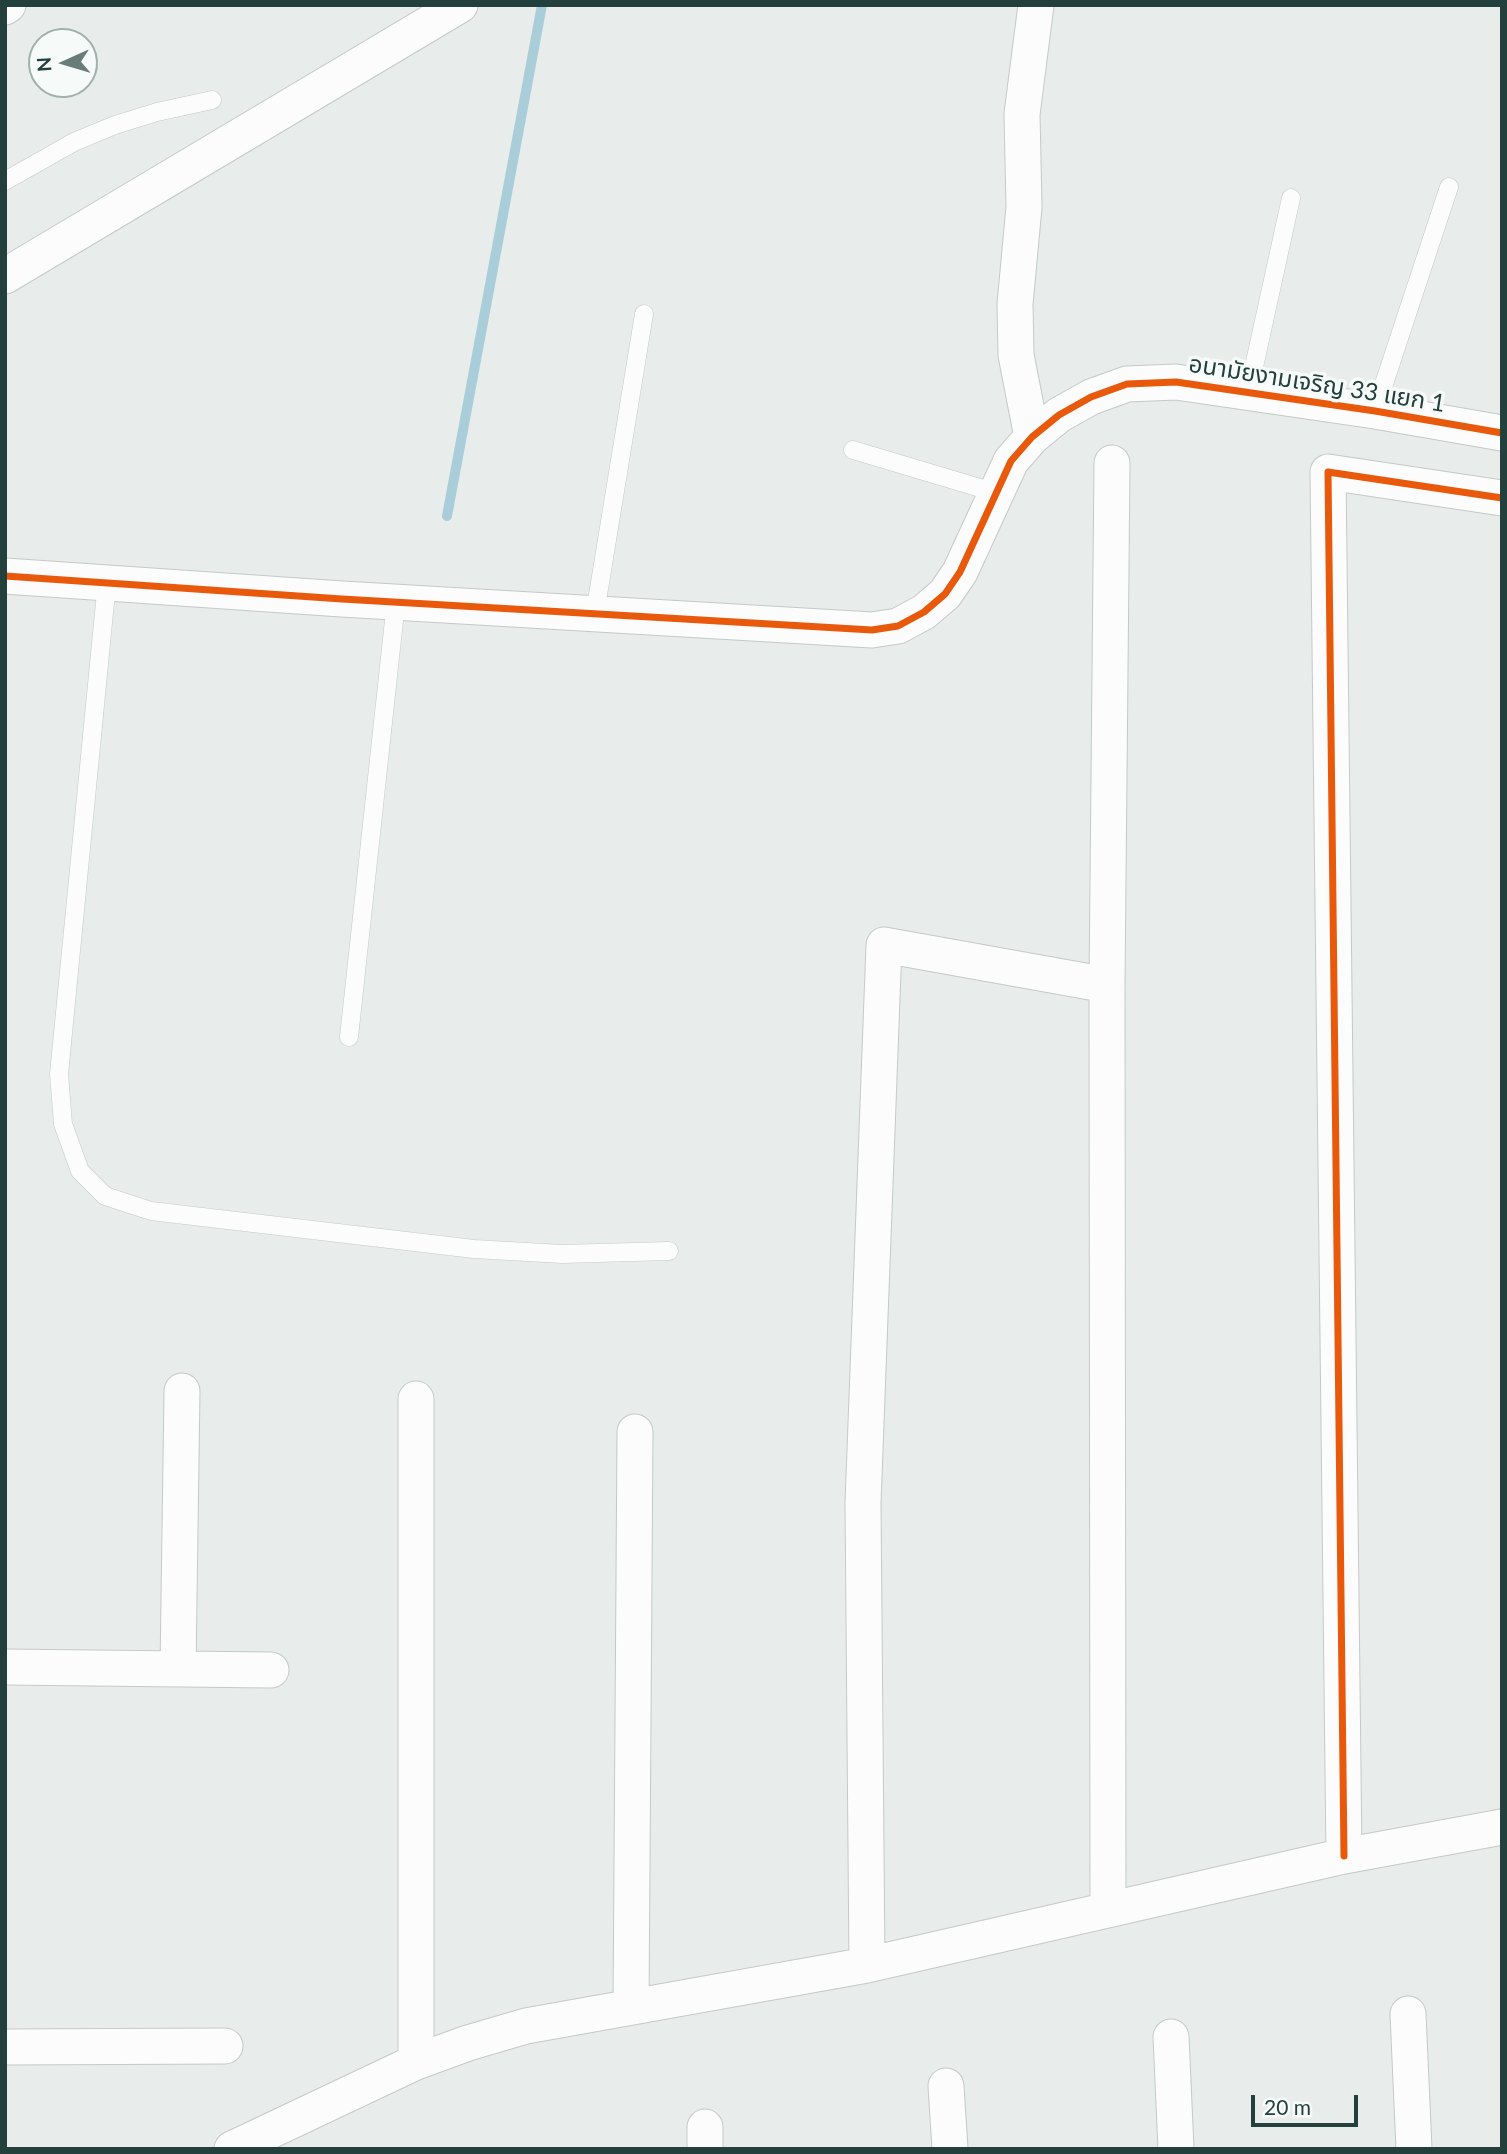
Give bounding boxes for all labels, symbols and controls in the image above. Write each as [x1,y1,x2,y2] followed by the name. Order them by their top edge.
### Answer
[28,28,98,98] north arrow
[32,56,56,72] text: N
[1187,350,1447,418] street label: อนามัยงามเจริญ 33 แยก 1
[1255,2080,1362,2124] scale bar
[1264,2094,1311,2119] text: 20 m

